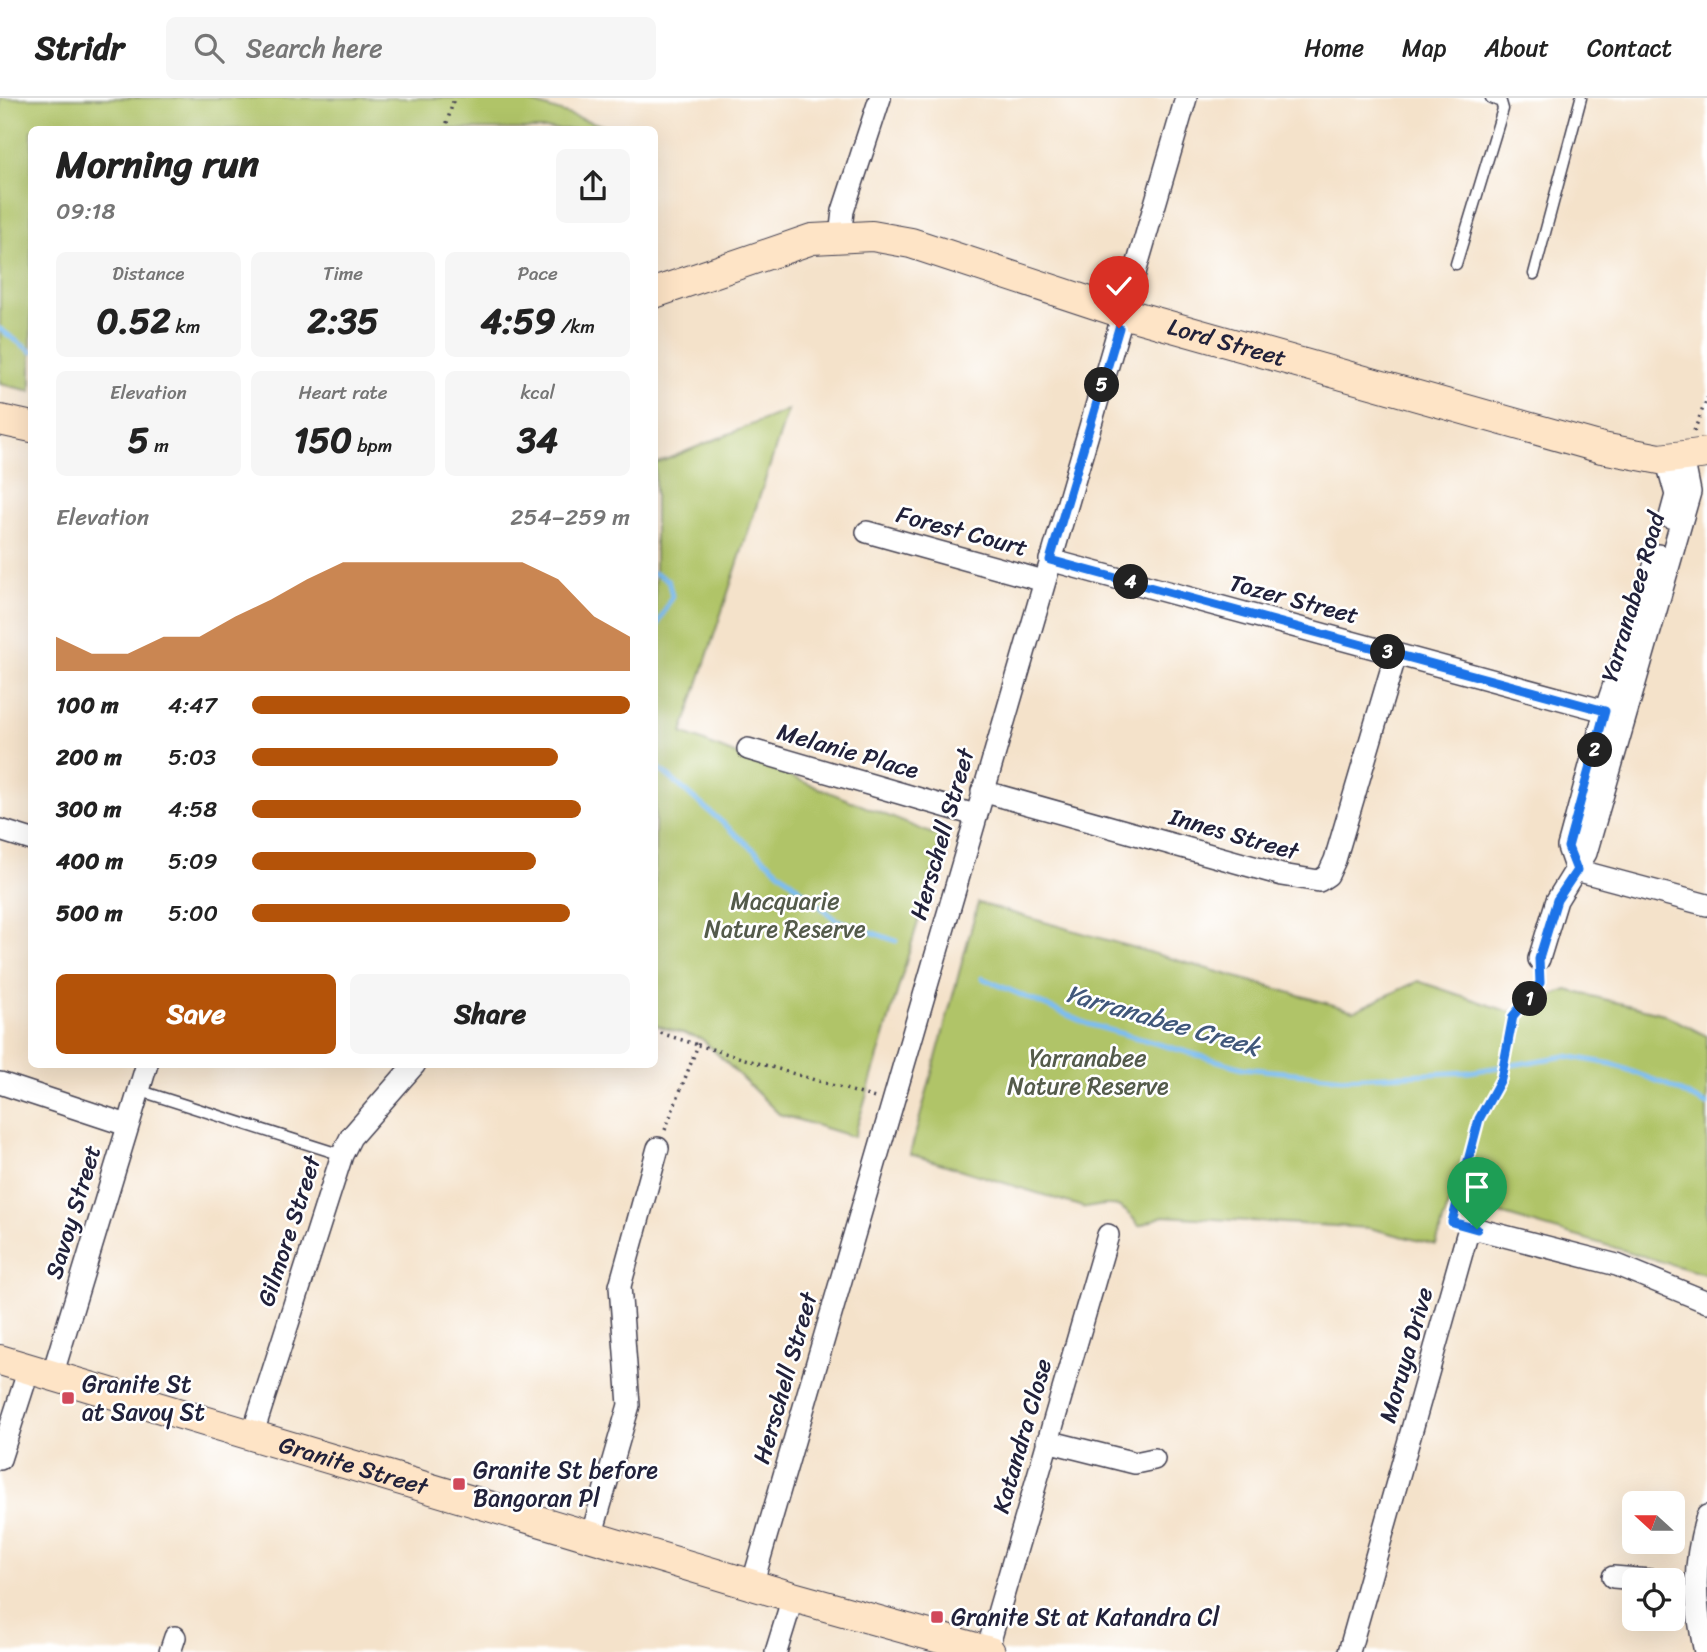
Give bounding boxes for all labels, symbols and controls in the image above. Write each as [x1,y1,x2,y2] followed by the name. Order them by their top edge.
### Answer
[166,17,656,80] search box
[35,19,124,77] text: Stridr
[246,25,383,71] text: Search here
[1304,27,1364,69] text: Home
[1402,27,1446,69] text: Map
[1484,27,1549,69] text: About
[1587,27,1672,69] text: Contact
[190,29,228,67] icon: search
[56,131,259,198] text: Morning run
[556,149,630,223] button: share
[56,191,115,232] text: 09:18
[1089,256,1149,328] pin
[112,257,184,290] text: Distance
[323,257,363,290] text: Time
[518,257,558,290] text: Pace
[1100,267,1138,305] icon: check
[96,290,171,352] text: 0.52
[307,290,379,352] text: 2:35
[480,290,556,352] text: 4:59
[1163,306,1291,379] street label: Lord Street
[171,310,200,343] text: km
[556,310,595,343] text: /km
[1084,368,1120,402] pin: 5
[1096,368,1107,401] text: 5
[110,376,187,409] text: Elevation
[298,376,388,409] text: Heart rate
[520,376,555,409] text: kcal
[128,409,149,471] text: 5
[294,409,352,471] text: 150
[517,409,558,471] text: 34
[149,429,169,462] text: m
[352,429,392,462] text: bpm
[892,493,1032,569] street label: Forest Court
[56,497,149,538] text: Elevation
[510,497,630,538] text: 254–259 m
[1589,505,1678,687] street label: Yarranabee Road
[1225,562,1363,636] street label: Tozer Street
[1114,564,1148,600] pin: 4
[1125,565,1136,598] text: 4
[1370,634,1406,670] pin: 3
[1382,635,1393,668] text: 3
[56,685,119,726] text: 100 m
[168,685,217,726] text: 4:47
[772,711,924,791] street label: Melanie Place
[1578,732,1612,768] pin: 2
[1589,733,1600,766] text: 2
[56,737,122,778] text: 200 m
[168,737,216,778] text: 5:03
[897,742,987,925] street label: Herschell Street
[56,789,121,830] text: 300 m
[168,789,217,830] text: 4:58
[1163,795,1305,873] street label: Innes Street
[56,841,123,882] text: 400 m
[168,841,218,882] text: 5:09
[704,880,866,950] park label: Macquarie Nature Reserve
[56,893,123,934] text: 500 m
[168,893,218,934] text: 5:00
[1060,970,1268,1070] water label: Yarranabee Creek
[56,974,336,1054] button: Save
[350,974,630,1054] button: Share
[1512,982,1548,1016] pin: 1
[1525,982,1534,1015] text: 1
[1007,1037,1169,1107] park label: Yarranabee Nature Reserve
[33,1140,113,1284] street label: Savoy Street
[245,1149,334,1312] street label: Gilmore Street
[1447,1157,1507,1229] pin
[1458,1168,1496,1206] icon: arrive
[1367,1282,1445,1428] street label: Moruya Drive
[740,1286,830,1469] street label: Herschell Street
[980,1354,1064,1518] street label: Katandra Close
[82,1363,205,1433] place label: Granite St at Savoy St
[60,1390,76,1406] marker: Granite St at Savoy St
[274,1424,434,1508] street label: Granite Street
[473,1449,658,1519] place label: Granite St before Bangoran Pl
[451,1476,467,1492] marker: Granite St before Bangoran Pl
[1622,1491,1685,1554] north arrow
[1622,1491,1685,1631] map controls
[1622,1568,1685,1631] button: locate
[951,1596,1221,1638] place label: Granite St at Katandra Cl
[929,1609,945,1625] marker: Granite St at Katandra Cl

